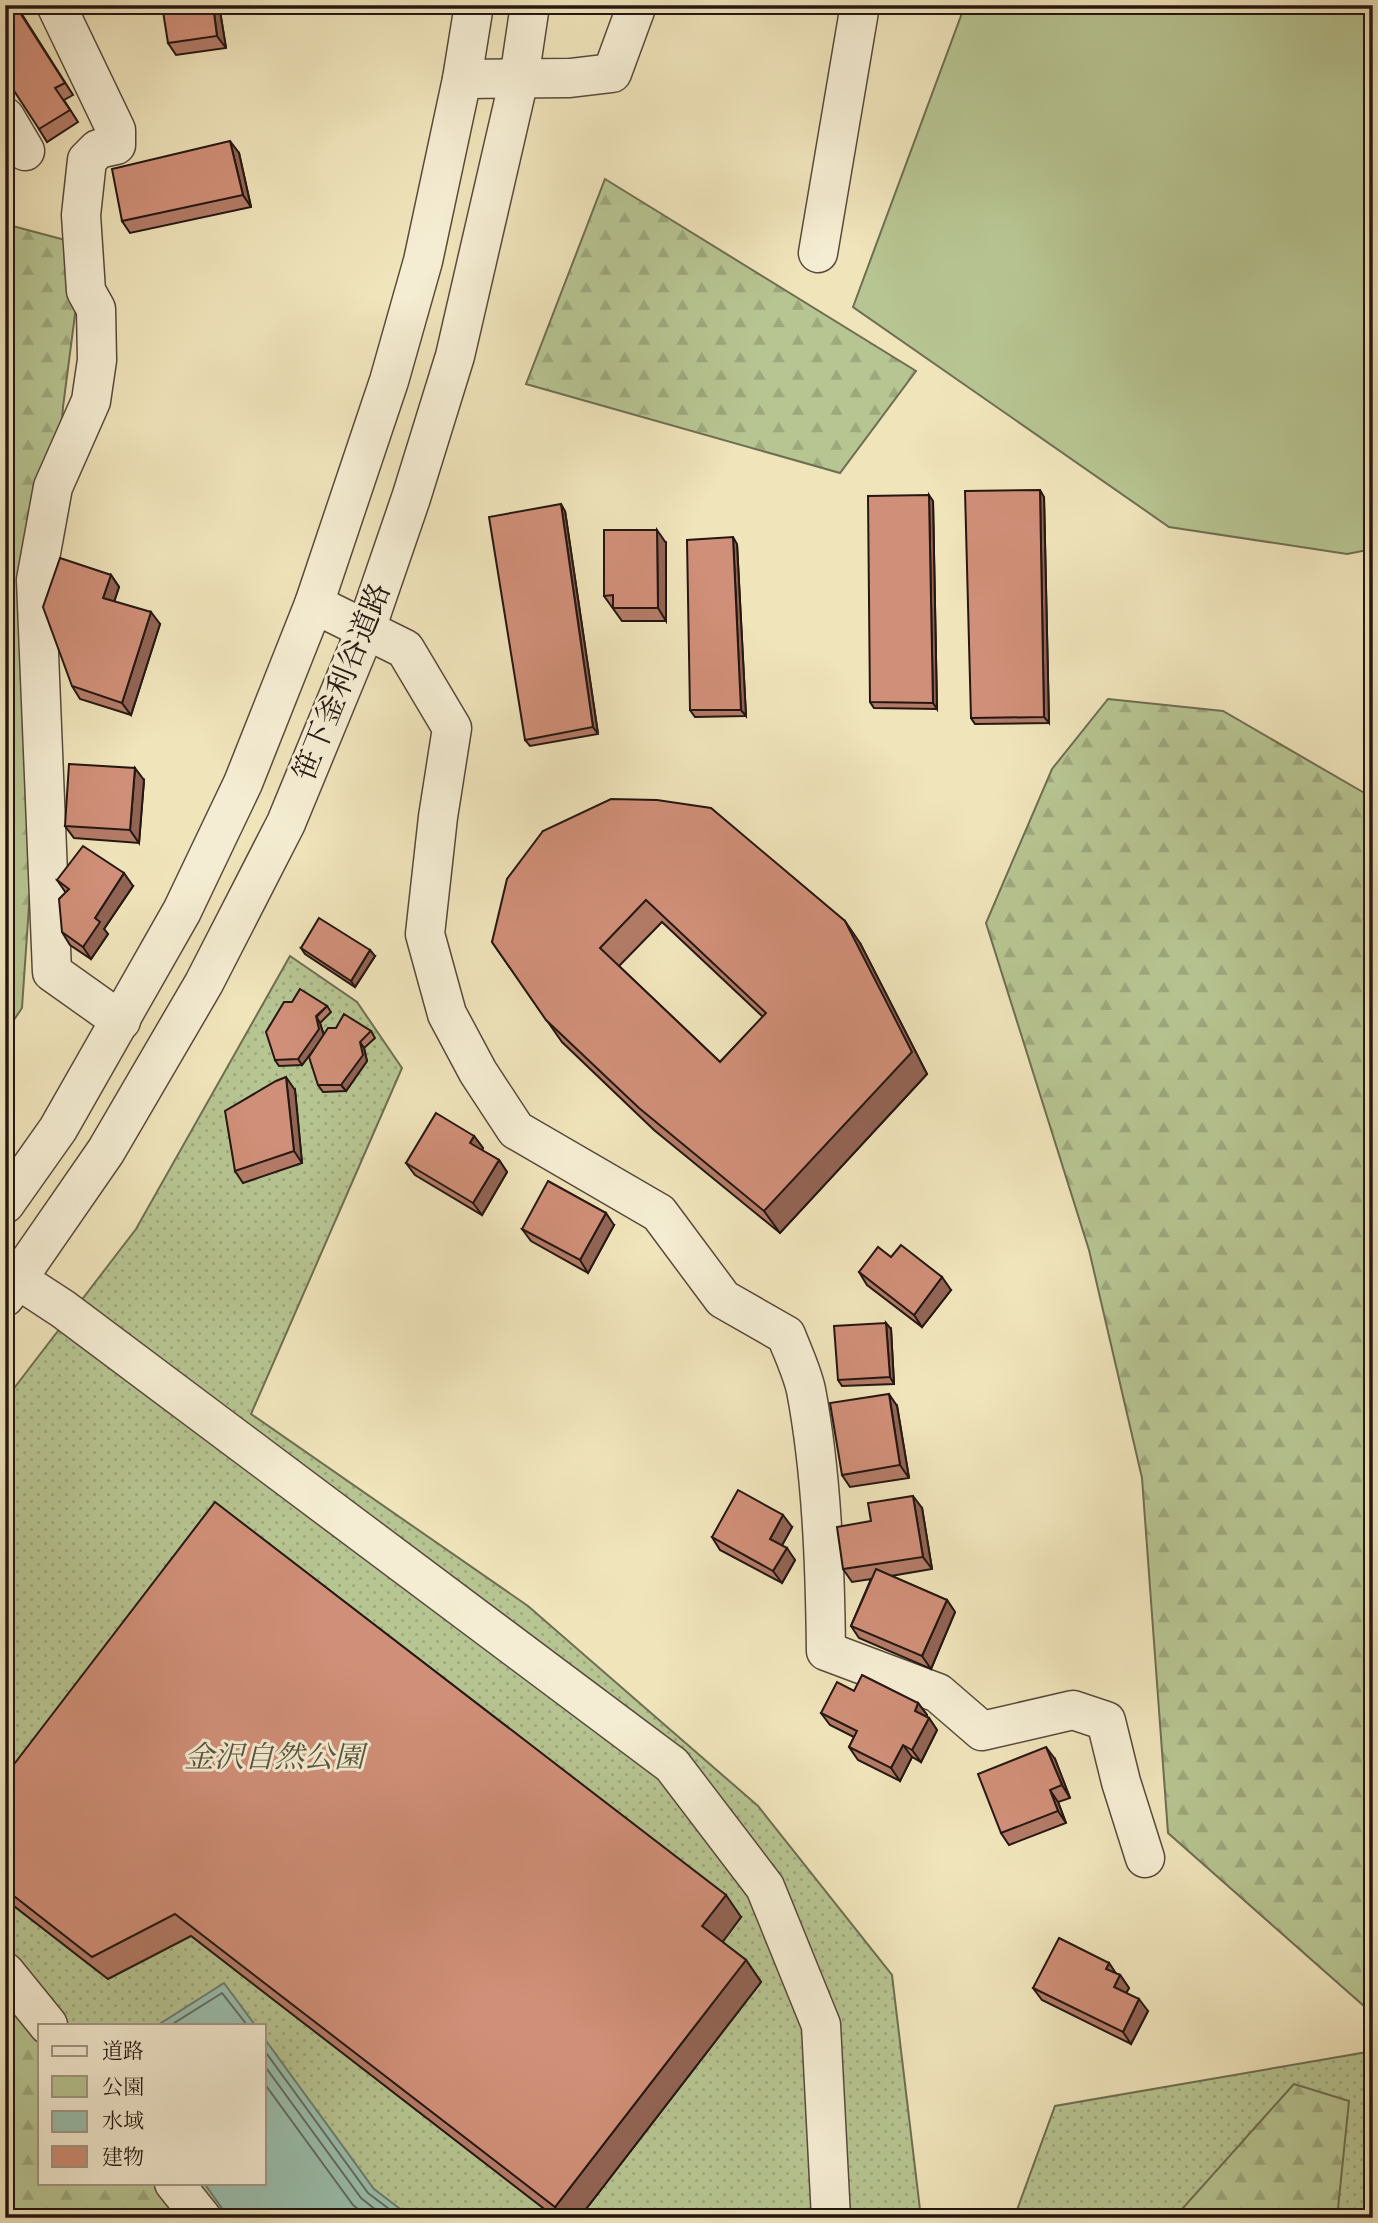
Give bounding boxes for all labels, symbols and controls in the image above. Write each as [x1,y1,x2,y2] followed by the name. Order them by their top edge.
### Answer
[284,577,400,787] street label: 笹下釜利谷道路
[184,1737,369,1778] park label: 金沢自然公園
[38,2024,266,2184] legend
[102,2037,144,2066] text: 道路
[102,2073,144,2102] text: 公園
[102,2107,144,2136] text: 水域
[102,2143,144,2172] text: 建物

